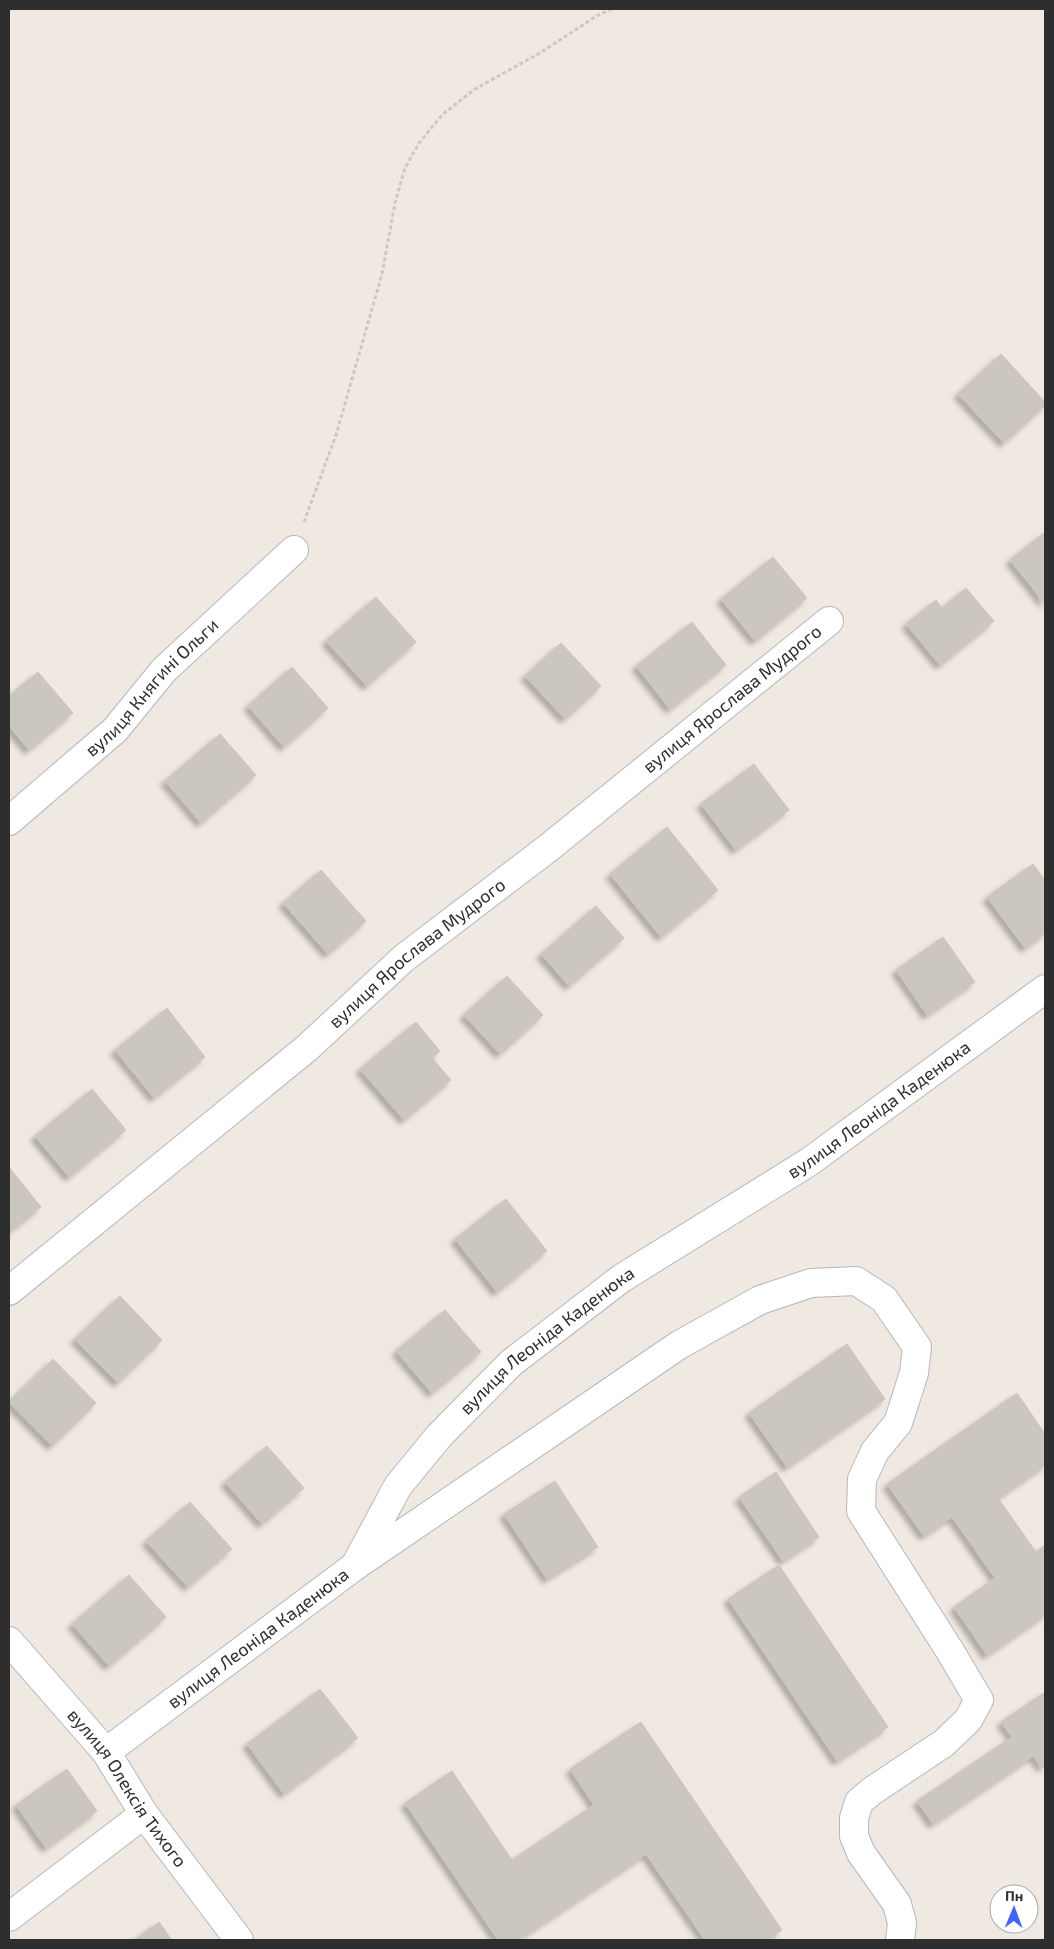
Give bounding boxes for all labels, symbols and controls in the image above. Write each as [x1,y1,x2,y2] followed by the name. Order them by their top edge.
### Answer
[80,613,223,761] street label: вулиця Княгині Ольги
[638,620,825,777] street label: вулиця Ярослава Мудрого
[324,873,509,1032] street label: вулиця Ярослава Мудрого
[783,1035,974,1183] street label: вулиця Леоніда Каденюка
[455,1261,638,1419] street label: вулиця Леоніда Каденюка
[163,1563,353,1712] street label: вулиця Леоніда Каденюка
[63,1704,192,1871] street label: вулиця Олексія Тихого
[989,1884,1039,1934] north arrow
[1005,1887,1023,1904] text: Пн

